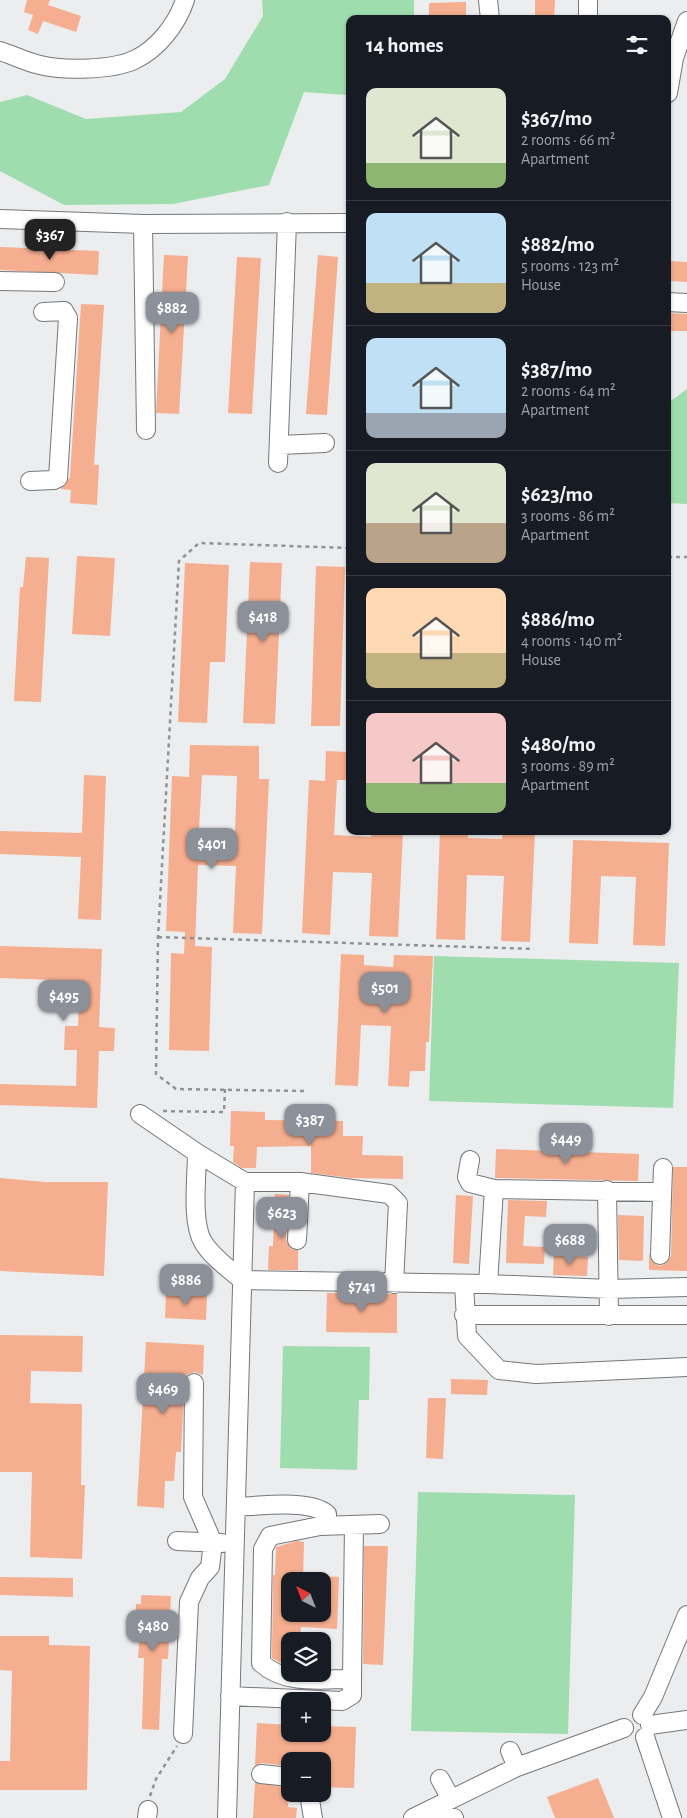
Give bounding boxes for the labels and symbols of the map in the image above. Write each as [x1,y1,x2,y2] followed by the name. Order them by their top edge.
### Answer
[20,218,80,261] pin: $367
[142,292,202,334] pin: $882
[233,600,293,643] pin: $418
[182,828,242,870] pin: $401
[355,972,415,1014] pin: $501
[34,980,94,1022] pin: $495
[280,1104,340,1146] pin: $387
[536,1122,596,1165] pin: $449
[252,1196,312,1239] pin: $623
[540,1224,600,1266] pin: $688
[156,1264,216,1306] pin: $886
[332,1270,392,1313] pin: $741
[133,1372,193,1415] pin: $469
[281,1572,331,1622] north arrow
[123,1610,183,1652] pin: $480

